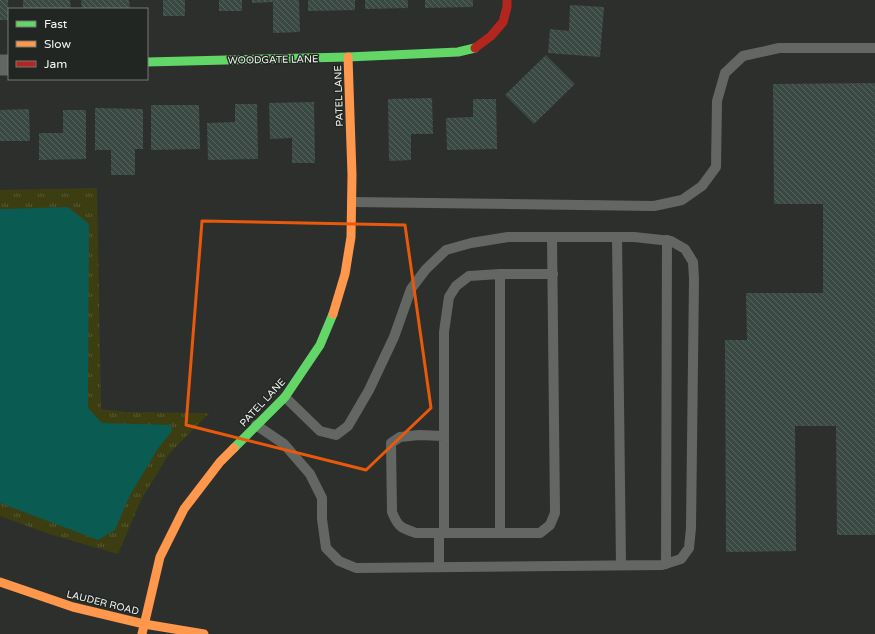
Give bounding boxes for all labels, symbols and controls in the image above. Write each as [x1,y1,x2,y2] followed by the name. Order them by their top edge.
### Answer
[8,8,148,80] legend
[44,17,68,31] text: Fast
[44,37,71,51] text: Slow
[228,53,319,67] street label: WOODGATE LANE
[44,57,67,71] text: Jam
[332,65,346,127] street label: PATEL LANE
[237,376,288,429] street label: PATEL LANE
[65,588,140,618] street label: LAUDER ROAD

